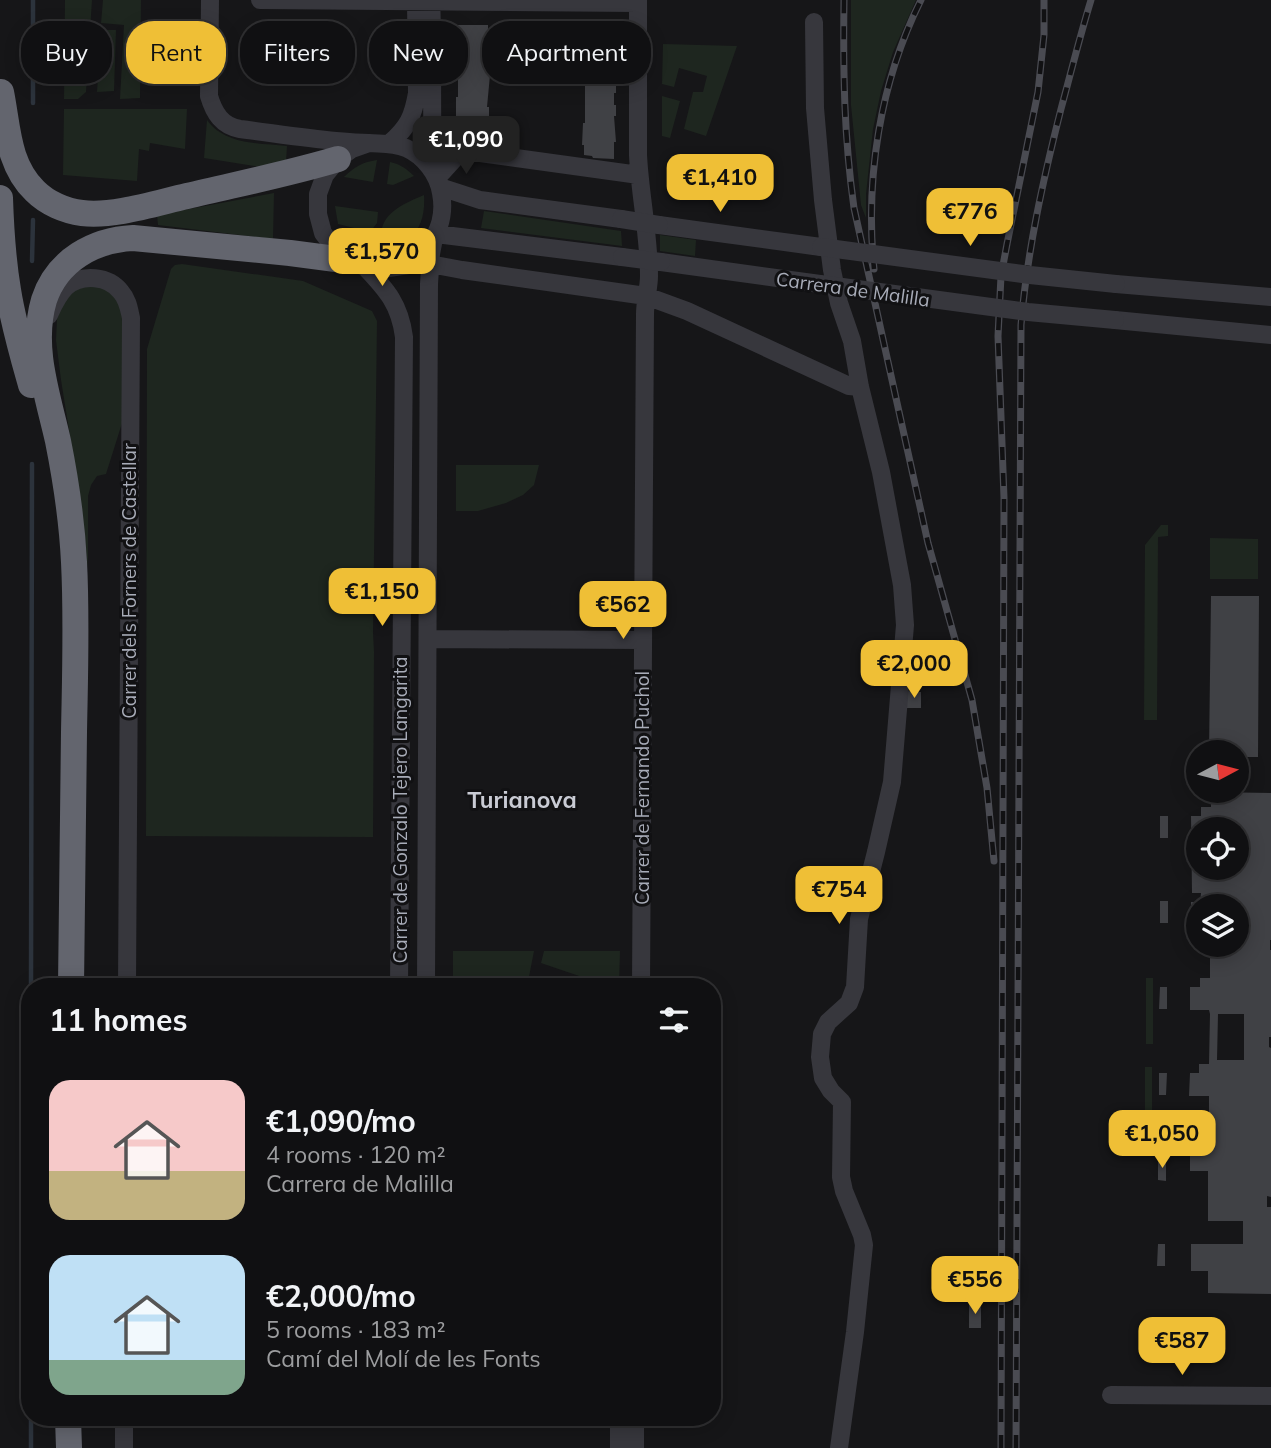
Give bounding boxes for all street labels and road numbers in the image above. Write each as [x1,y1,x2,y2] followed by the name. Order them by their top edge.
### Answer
[775,266,931,312] street label: Carrera de Malilla
[117,443,141,719] street label: Carrer dels Forners de Castellar
[388,656,412,964] street label: Carrer de Gonzalo Tejero Langarita
[630,671,654,905] street label: Carrer de Fernando Puchol

